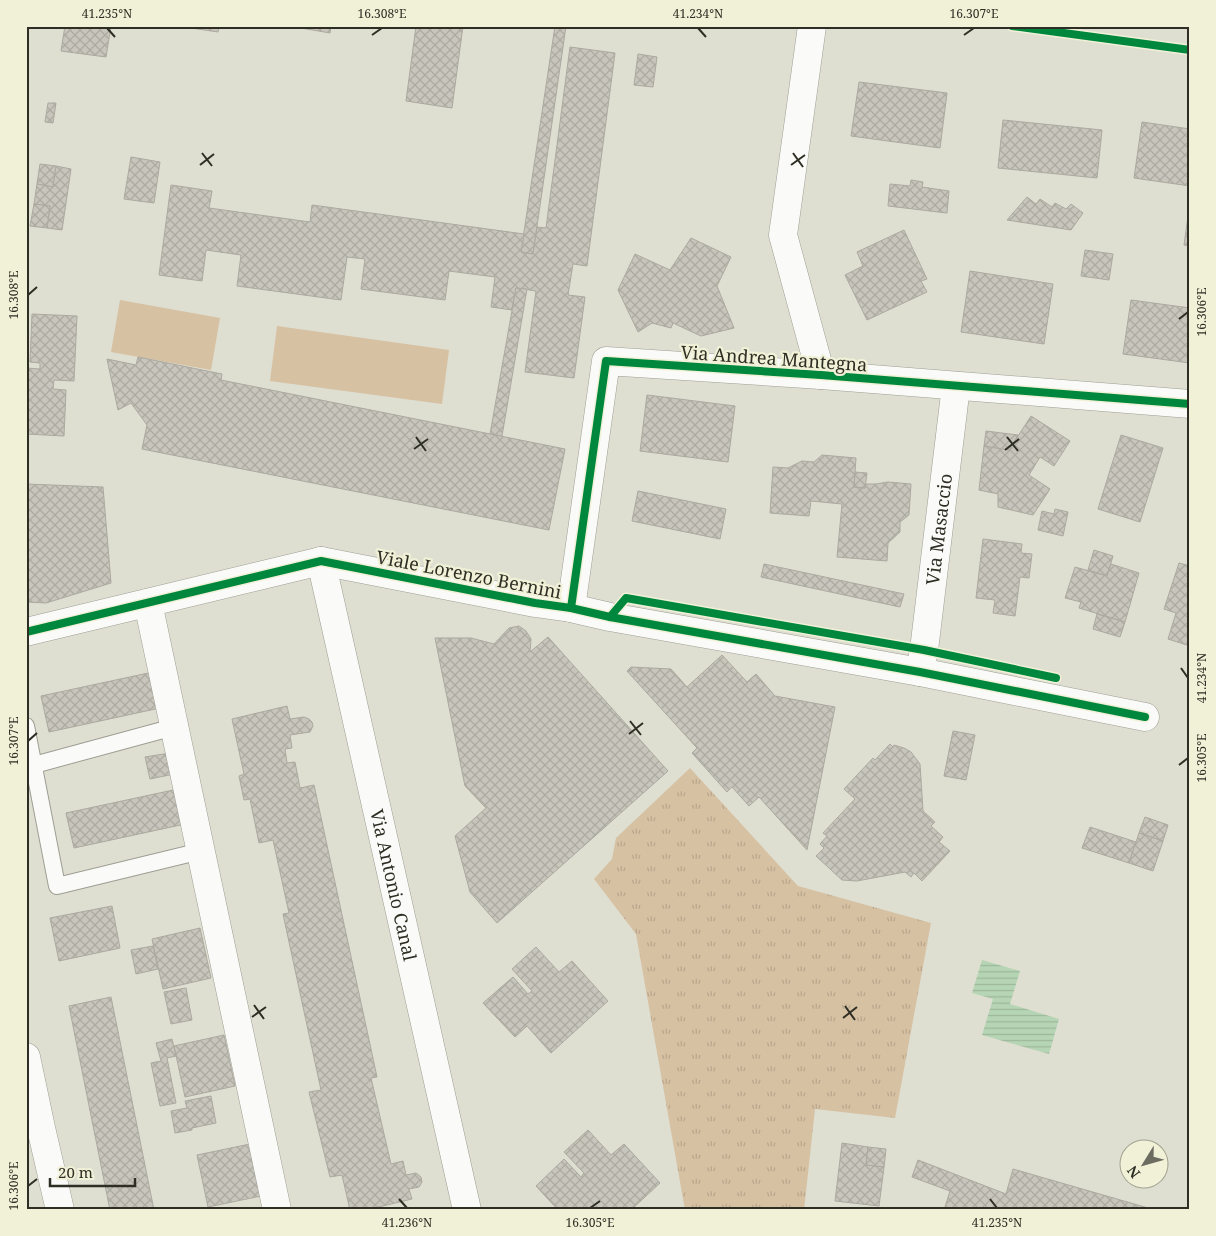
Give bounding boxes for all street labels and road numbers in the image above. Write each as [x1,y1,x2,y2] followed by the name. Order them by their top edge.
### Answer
[680,340,868,376] street label: Via Andrea Mantegna
[920,472,957,586] street label: Via Masaccio
[374,544,564,604] street label: Viale Lorenzo Bernini
[365,807,423,963] street label: Via Antonio Canal

